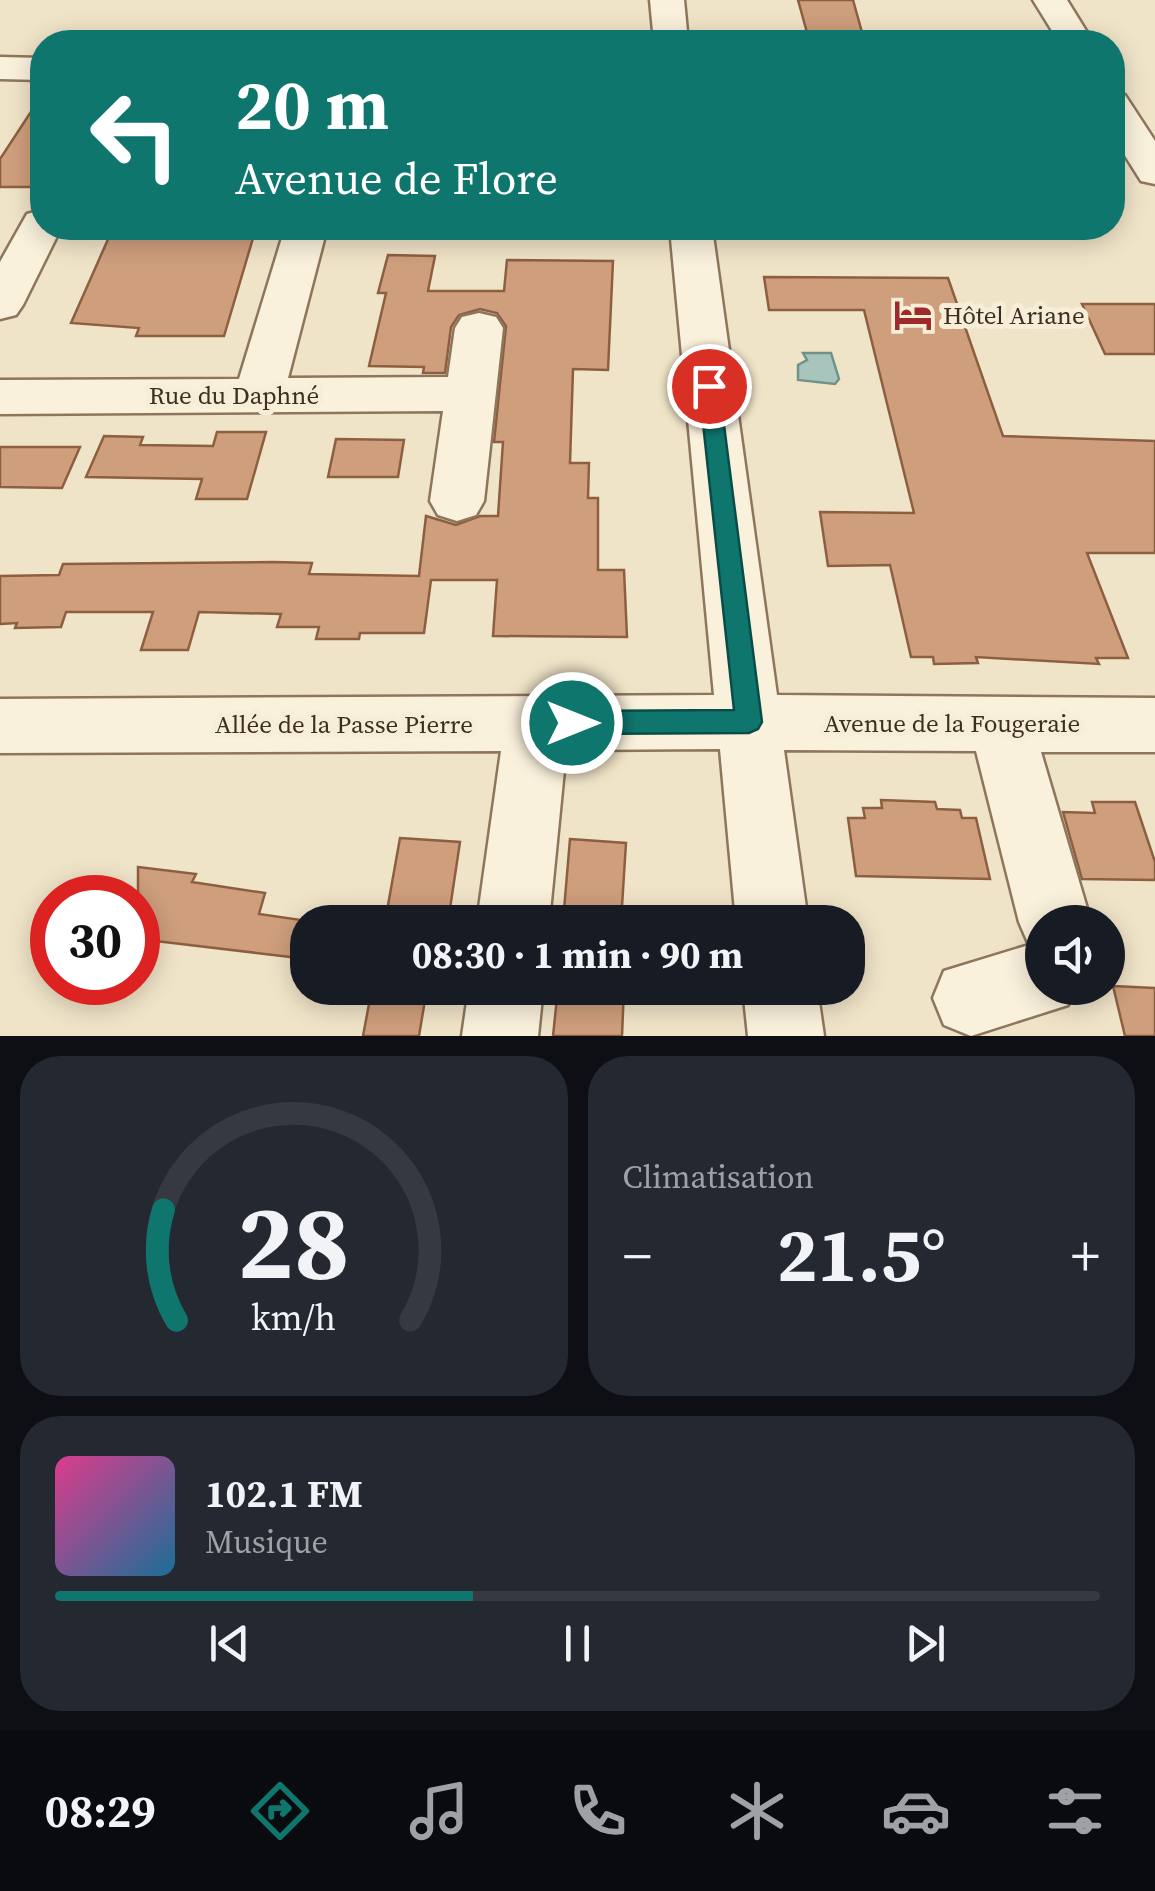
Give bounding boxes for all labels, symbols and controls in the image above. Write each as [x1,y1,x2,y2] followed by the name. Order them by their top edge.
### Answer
[235,56,389,152] text: 20 m
[70,70,200,200] icon: left
[235,147,558,209] text: Avenue de Flore
[892,294,934,336] hotel icon: Hôtel Ariane
[943,298,1085,332] place label: Hôtel Ariane
[667,344,752,429] pin
[682,359,737,414] icon: arrive
[149,378,319,412] street label: Rue du Daphné
[520,671,624,775] position arrow
[824,706,1080,740] street label: Avenue de la Fougeraie
[215,707,473,741] street label: Allée de la Passe Pierre
[30,875,160,1005] speed limit sign: 30
[1025,905,1125,1005] map controls
[1025,905,1125,1005] button: sound
[412,929,743,981] text: 08:30 · 1 min · 90 m
[623,1155,814,1199] text: Climatisation
[237,1170,350,1313] text: 28
[777,1203,946,1306] text: 21.5°
[623,1218,652,1293] text: −
[1071,1218,1100,1293] text: +
[251,1293,336,1342] text: km/h
[205,1468,363,1520] text: 102.1 FM
[205,1520,328,1564] text: Musique
[202,1616,257,1671] icon: previous
[550,1616,605,1671] icon: pause
[898,1616,953,1671] icon: next
[245,1776,315,1846] icon: directions
[404,1776,474,1846] icon: music
[563,1776,633,1846] icon: phone
[722,1776,792,1846] icon: climate
[881,1776,951,1846] icon: car
[1040,1776,1110,1846] icon: filters
[45,1780,156,1842] text: 08:29

